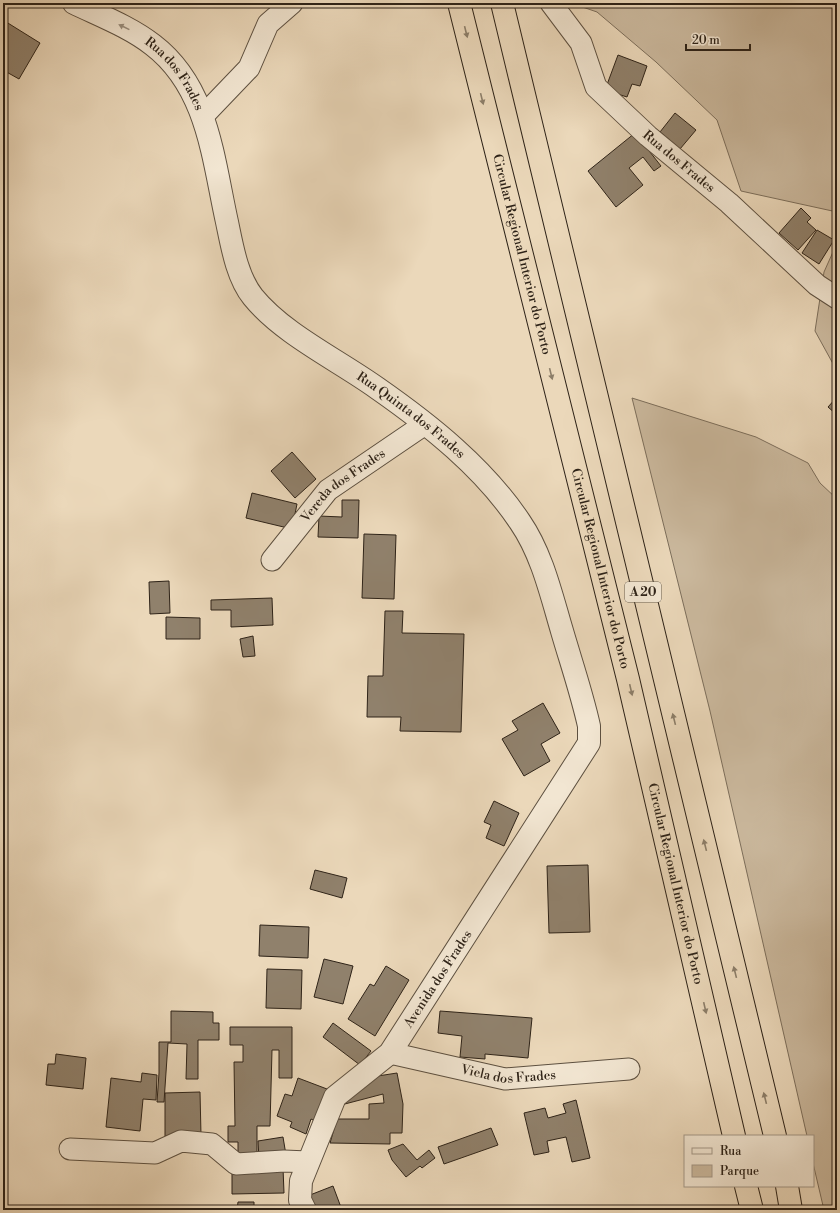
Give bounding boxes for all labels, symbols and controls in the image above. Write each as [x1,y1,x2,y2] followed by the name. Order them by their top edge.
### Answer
[118,24,129,30] one-way arrow
[463,26,469,38] one-way arrow
[686,26,750,52] scale bar
[692,33,720,48] text: 20 m
[142,34,207,113] street label: Rua dos Frades
[479,93,485,105] one-way arrow
[639,127,718,196] street label: Rua dos Frades
[489,152,555,356] street label: Circular Regional Interior do Porto
[354,368,469,462] street label: Rua Quinta dos Frades
[549,368,555,380] one-way arrow
[297,445,389,526] street label: Vereda dos Frades
[568,467,633,671] street label: Circular Regional Interior do Porto
[625,582,661,602] road number: A 20
[628,684,634,696] one-way arrow
[671,713,677,725] one-way arrow
[644,782,707,986] street label: Circular Regional Interior do Porto
[701,839,707,852] one-way arrow
[400,927,476,1032] street label: Avenida dos Frades
[732,966,738,978] one-way arrow
[702,1001,708,1014] one-way arrow
[459,1061,557,1087] street label: Viela dos Frades
[762,1092,768,1104] one-way arrow
[684,1135,814,1187] legend
[720,1144,742,1159] text: Rua
[720,1164,759,1179] text: Parque

